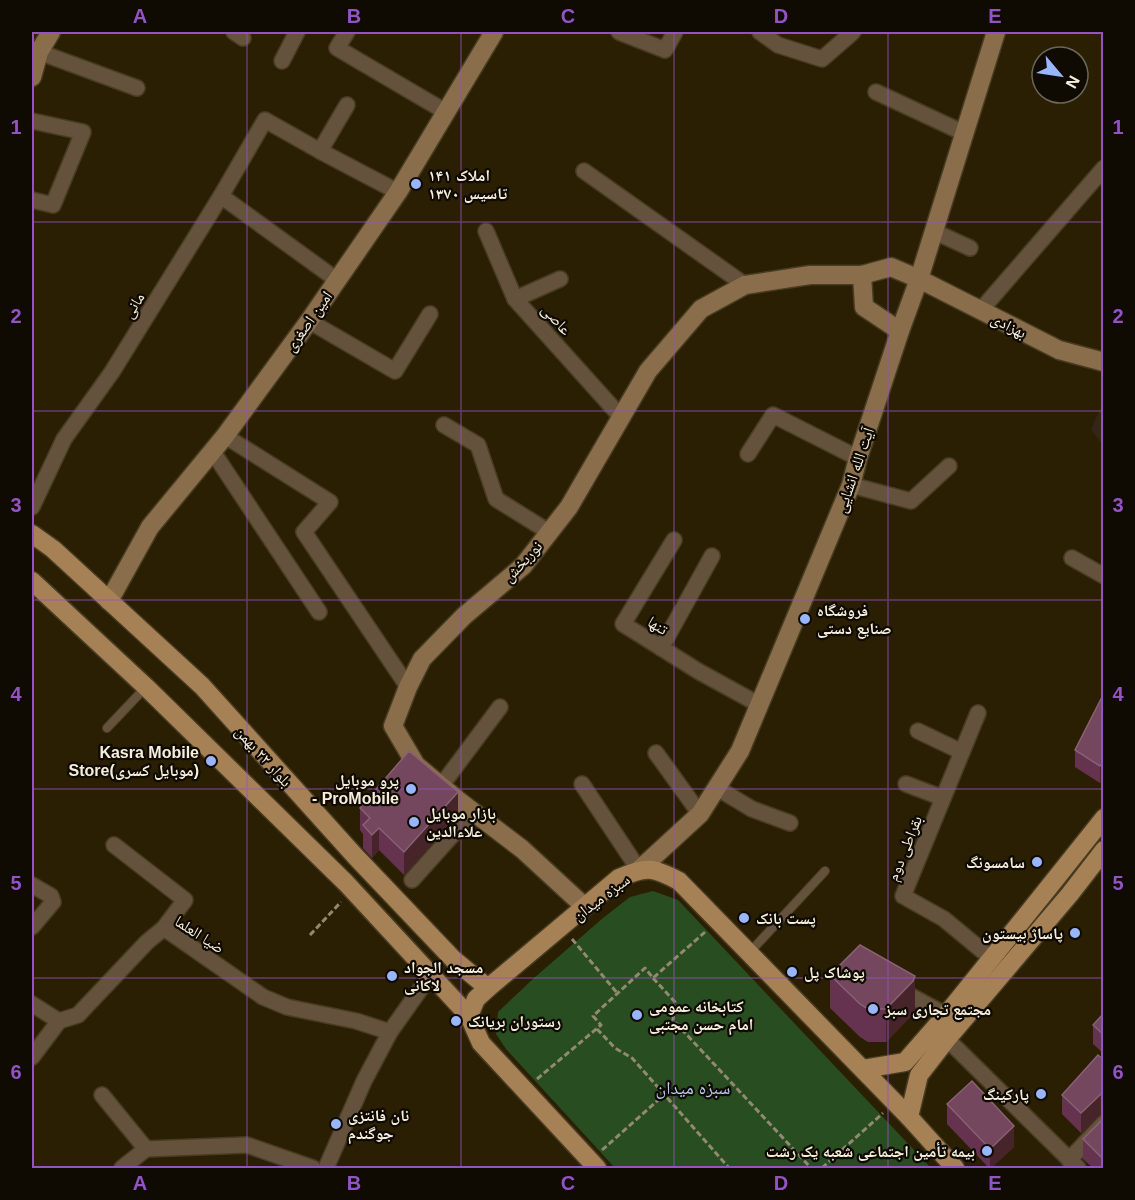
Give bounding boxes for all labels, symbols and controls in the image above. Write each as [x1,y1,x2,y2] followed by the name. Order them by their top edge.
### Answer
[133,5,147,27] text: A
[347,5,361,27] text: B
[561,5,575,27] text: C
[774,5,788,27] text: D
[988,5,1002,27] text: E
[1030,45,1090,105] north arrow
[1062,73,1083,91] text: N
[10,116,22,138] text: 1
[1112,116,1124,138] text: 1
[428,167,508,203] place label: املاک ۱۴۱ تاسیس ۱۳۷۰
[409,177,423,191] marker: املاک ۱۴۱ تاسیس ۱۳۷۰
[281,288,337,356] street label: امین اصغری
[119,289,149,322] street label: مانی
[537,300,575,340] street label: عاصی
[10,305,22,327] text: 2
[1112,305,1124,327] text: 2
[987,309,1029,343] street label: بهزادی
[832,424,879,516] street label: آیت الله انشایی
[10,494,22,516] text: 3
[1112,494,1124,516] text: 3
[499,537,547,587] street label: نوربخش
[817,602,892,639] place label: فروشگاه صنایع دستی
[798,612,812,626] marker: فروشگاه صنایع دستی
[644,613,671,639] street label: تنها
[10,683,22,705] text: 4
[1112,683,1124,705] text: 4
[231,723,295,791] street label: بلوار ۲۲ بهمن
[69,744,199,780] place label: Kasra Mobile Store(موبایل کسری)
[204,754,218,768] marker: Kasra Mobile Store(موبایل کسری)
[312,772,399,807] place label: پرو موبایل - ProMobile
[404,782,418,796] marker: پرو موبایل - ProMobile
[426,805,496,841] place label: بازار موبایل علاءالدین
[884,813,927,884] street label: بقراطی دوم
[407,815,421,829] marker: بازار موبایل علاءالدین
[966,854,1025,871] place label: سامسونگ
[1030,855,1044,869] marker: سامسونگ
[570,871,634,926] street label: سبزه میدان
[10,872,22,894] text: 5
[1112,872,1124,894] text: 5
[756,910,816,928] place label: پست بانک
[737,911,751,925] marker: پست بانک
[172,912,228,957] street label: ضیا العلما
[982,925,1063,943] place label: پاساژ بیستون
[1068,926,1082,940] marker: پاساژ بیستون
[404,959,483,995] place label: مسجد الجواد لاکانی
[804,964,865,982] place label: پوشاک پل
[785,965,799,979] marker: پوشاک پل
[385,969,399,983] marker: مسجد الجواد لاکانی
[649,998,753,1036] place label: کتابخانه عمومی امام حسن مجتبی
[884,1001,991,1020] place label: مجتمع تجاری سبز
[866,1002,880,1016] marker: مجتمع تجاری سبز
[630,1008,644,1022] marker: کتابخانه عمومی امام حسن مجتبی
[468,1013,561,1031] place label: رستوران بریانک
[449,1014,463,1028] marker: رستوران بریانک
[10,1061,22,1083] text: 6
[1112,1061,1124,1083] text: 6
[656,1078,730,1099] district label: سبزه میدان
[983,1086,1029,1104] place label: پارکینگ
[1034,1087,1048,1101] marker: پارکینگ
[348,1107,409,1145] place label: نان فانتزی جوگندم
[329,1117,343,1131] marker: نان فانتزی جوگندم
[766,1142,975,1161] place label: بیمه تأمین اجتماعی شعبه یک رشت
[980,1144,994,1158] marker: بیمه تأمین اجتماعی شعبه یک رشت
[133,1172,147,1194] text: A
[347,1172,361,1194] text: B
[561,1172,575,1194] text: C
[774,1172,788,1194] text: D
[988,1172,1002,1194] text: E

